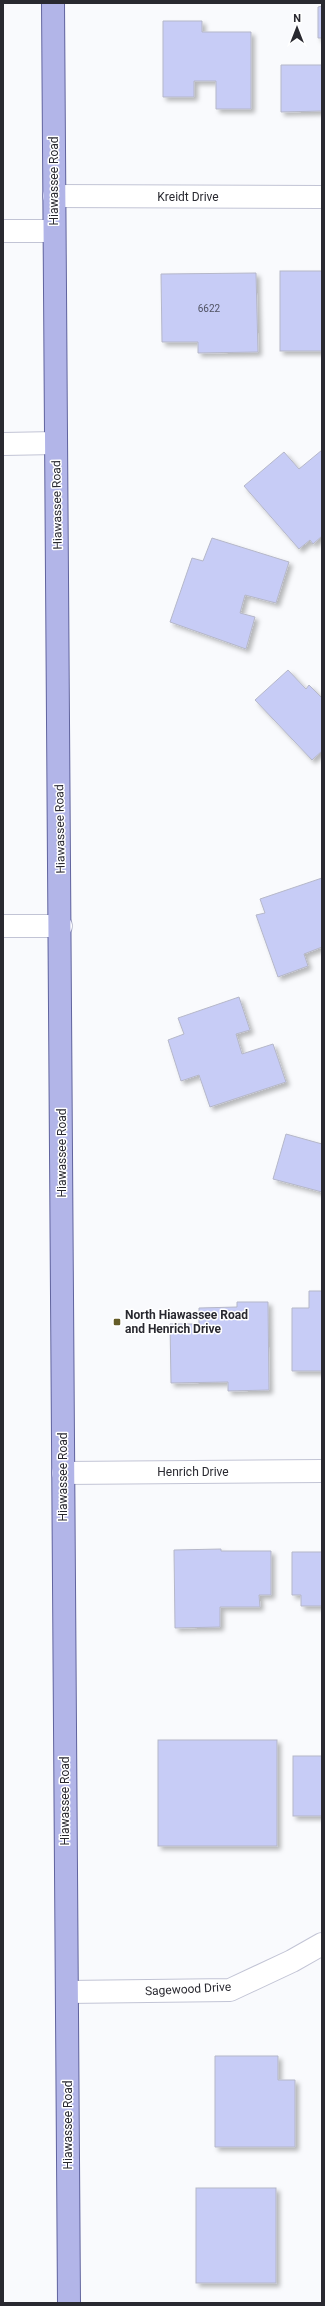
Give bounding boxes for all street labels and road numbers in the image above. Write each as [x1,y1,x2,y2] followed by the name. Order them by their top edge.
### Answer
[47,136,61,226] street label: Hiawassee Road
[157,190,219,204] street label: Kreidt Drive
[49,460,65,550] street label: Hiawassee Road
[52,784,68,874] street label: Hiawassee Road
[55,1108,69,1198] street label: Hiawassee Road
[56,1432,70,1522] street label: Hiawassee Road
[157,1465,229,1479] street label: Henrich Drive
[58,1756,72,1846] street label: Hiawassee Road
[145,1980,231,1998] street label: Sagewood Drive
[61,2080,75,2170] street label: Hiawassee Road

